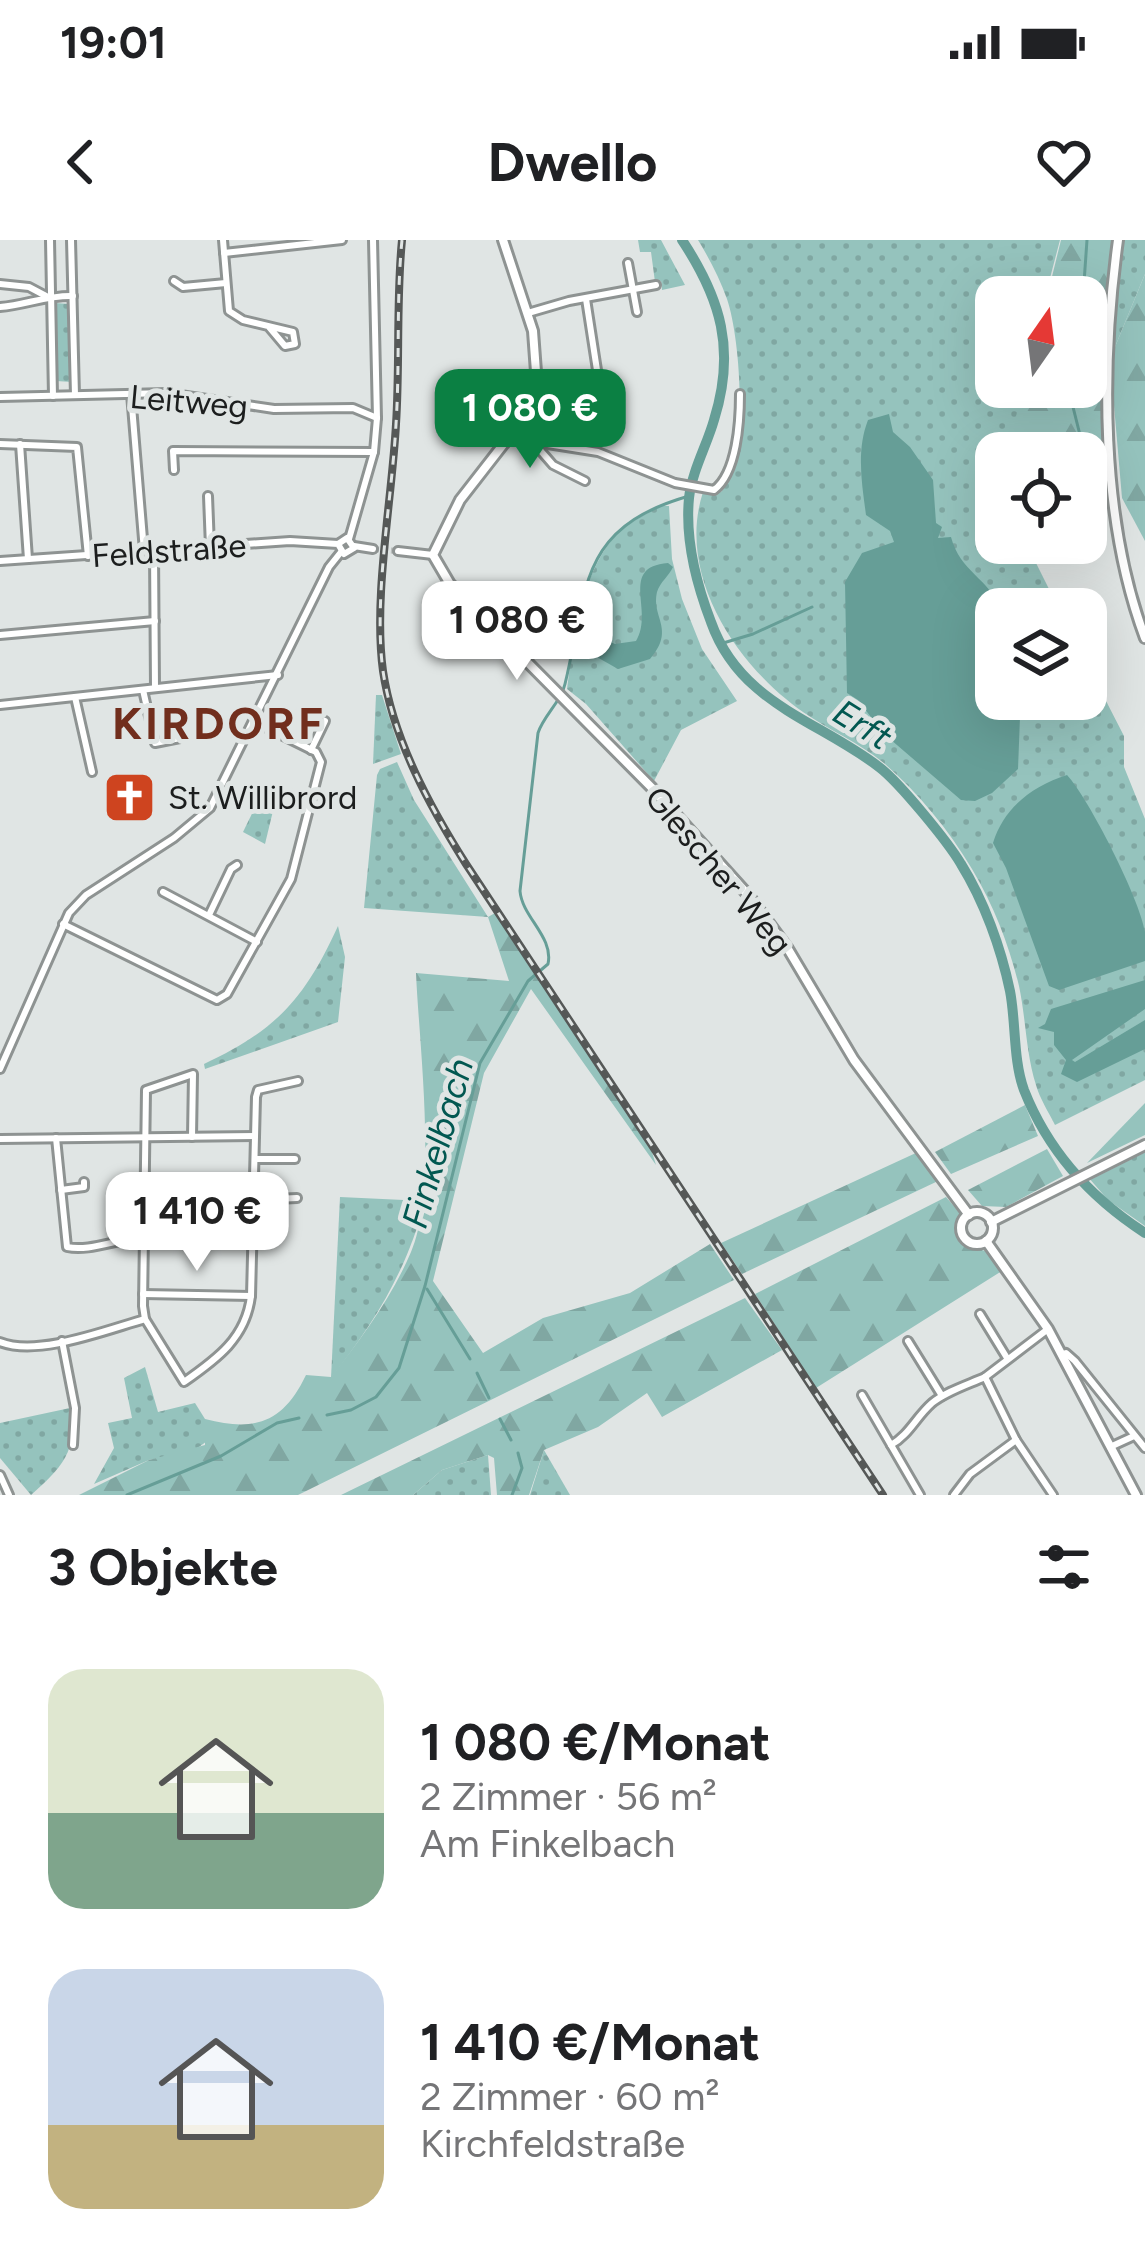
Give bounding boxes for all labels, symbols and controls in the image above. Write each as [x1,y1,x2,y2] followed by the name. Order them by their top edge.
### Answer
[60,15,167,69] text: 19:01
[48,129,114,195] icon: back
[1031,129,1097,195] icon: heart
[488,130,657,195] text: Dwello
[975,276,1107,408] north arrow
[975,276,1107,720] map controls
[419,369,641,471] pin: 1 080 €
[128,377,250,426] street label: Leitweg
[462,384,598,431] text: 1 080 €
[975,432,1107,564] button: locate
[90,526,248,575] street label: Feldstraße
[406,581,628,683] pin: 1 080 €
[975,588,1107,720] button: layers
[449,596,585,643] text: 1 080 €
[826,690,900,759] water label: Erft
[112,696,326,750] district label: KIRDORF
[101,769,157,825] church icon: St. Willibrord
[168,778,357,817] place label: St. Willibrord
[637,778,800,962] street label: Glescher Weg
[393,1053,482,1233] water label: Finkelbach
[86,1172,308,1274] pin: 1 410 €
[133,1187,261,1234] text: 1 410 €
[1031,1534,1097,1600] icon: filters
[48,1537,278,1598] text: 3 Objekte
[420,1712,771,1773] text: 1 080 €/Monat
[144,1717,288,1861] icon: home
[420,1773,717,1820] text: 2 Zimmer · 56 m²
[420,1820,675,1867] text: Am Finkelbach
[420,2012,760,2073] text: 1 410 €/Monat
[144,2017,288,2161] icon: home
[420,2073,719,2120] text: 2 Zimmer · 60 m²
[420,2120,685,2167] text: Kirchfeldstraße

